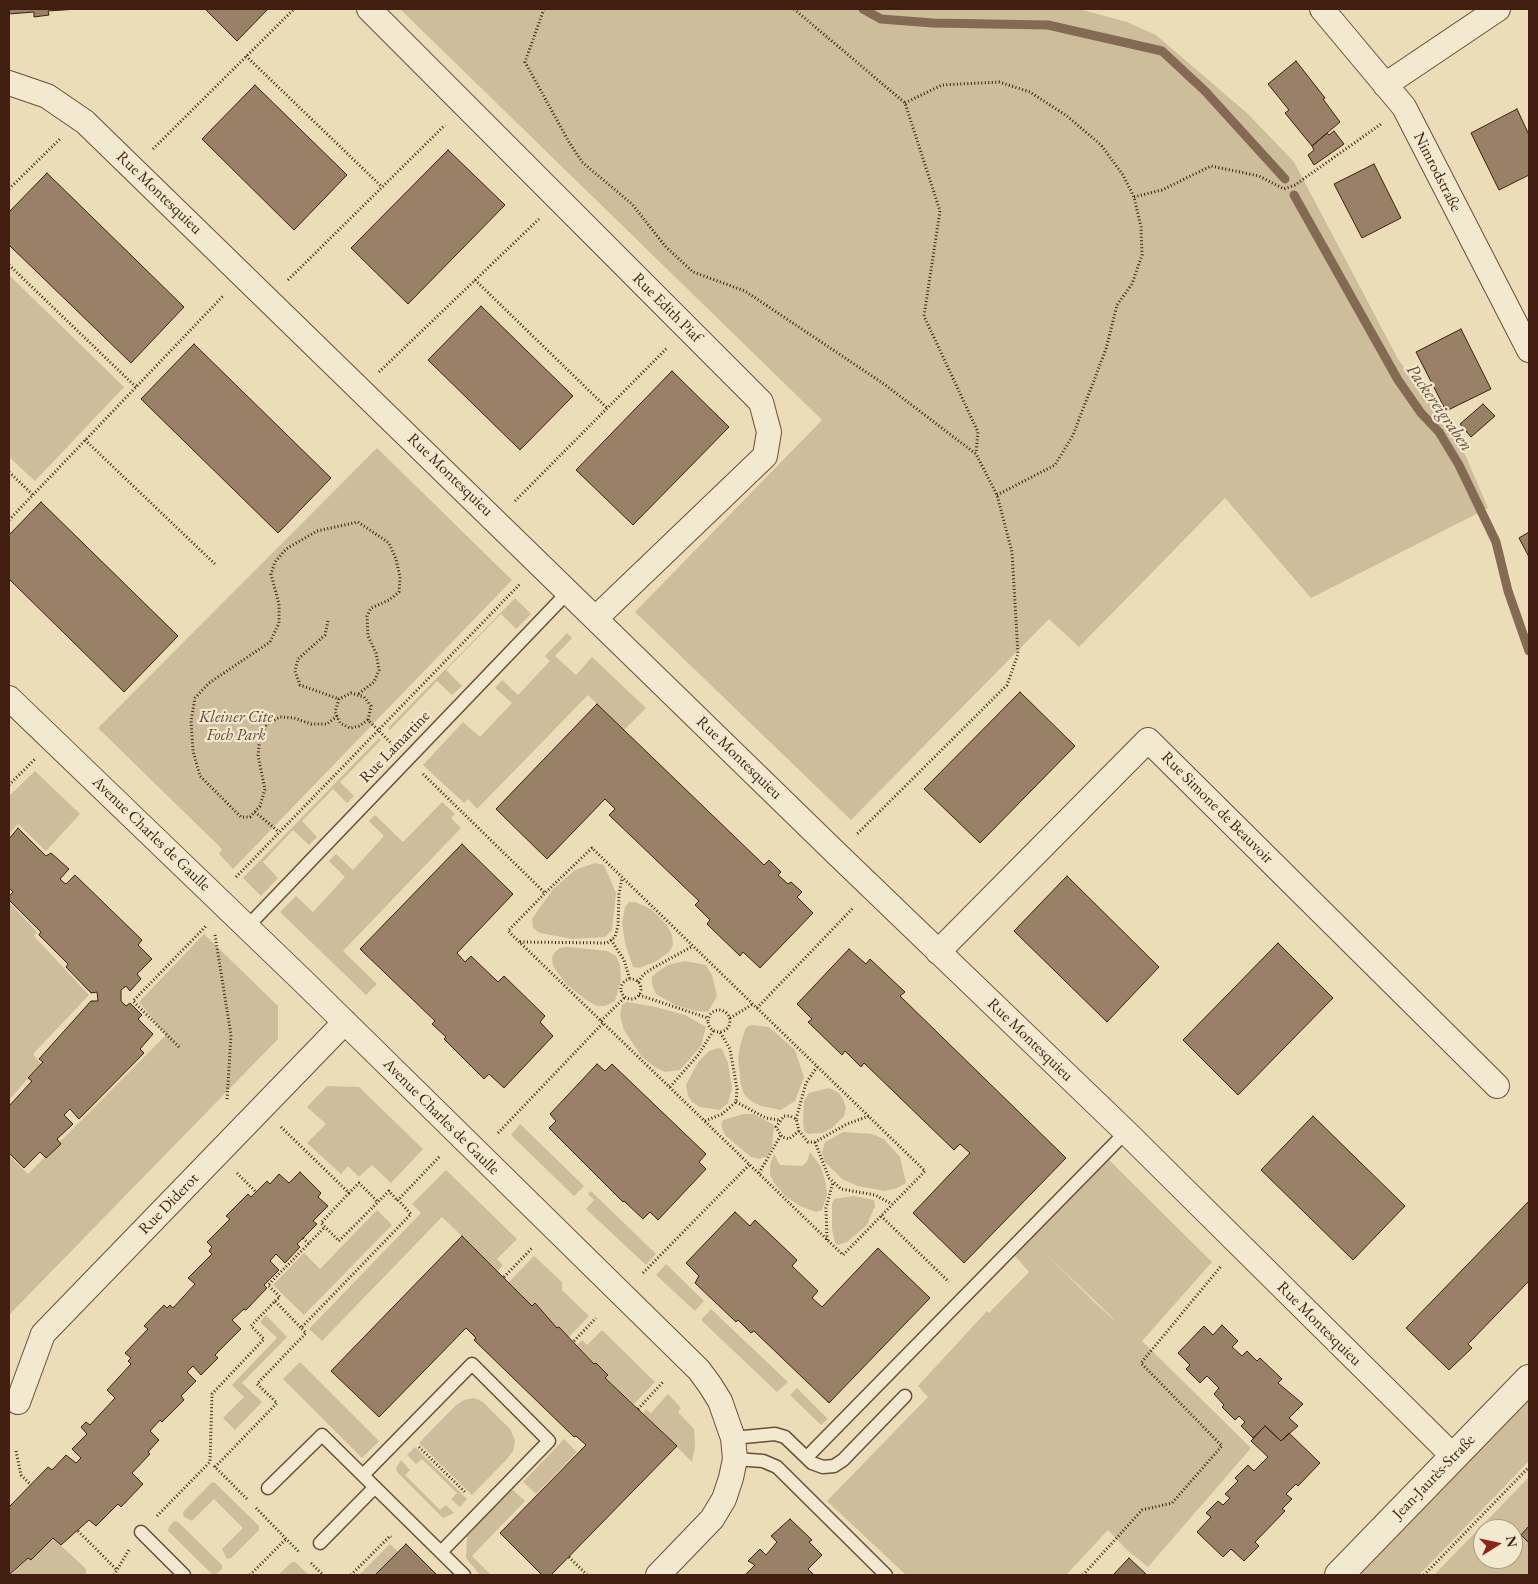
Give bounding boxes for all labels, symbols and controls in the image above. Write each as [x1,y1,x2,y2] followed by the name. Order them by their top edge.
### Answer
[1409,129,1465,215] street label: Nimrodstraße
[112,147,206,239] street label: Rue Montesquieu
[628,269,706,347] street label: Rue Edith Piaf
[1401,360,1477,456] water label: Packereigraben
[403,429,497,521] street label: Rue Montesquieu
[356,707,434,787] street label: Rue Lamartine
[199,708,273,746] park label: Kleiner Cite Foch Park
[692,712,786,804] street label: Rue Montesquieu
[1157,748,1277,868] street label: Rue Simone de Beauvoir
[88,773,214,895] street label: Avenue Charles de Gaulle
[983,994,1077,1086] street label: Rue Montesquieu
[379,1055,503,1179] street label: Avenue Charles de Gaulle
[135,1169,203,1239] street label: Rue Diderot
[1273,1278,1365,1370] street label: Rue Montesquieu
[1389,1430,1479,1524] street label: Jean-Jaurès-Straße
[1473,1519,1523,1569] north arrow
[1502,1534,1522,1549] text: N

